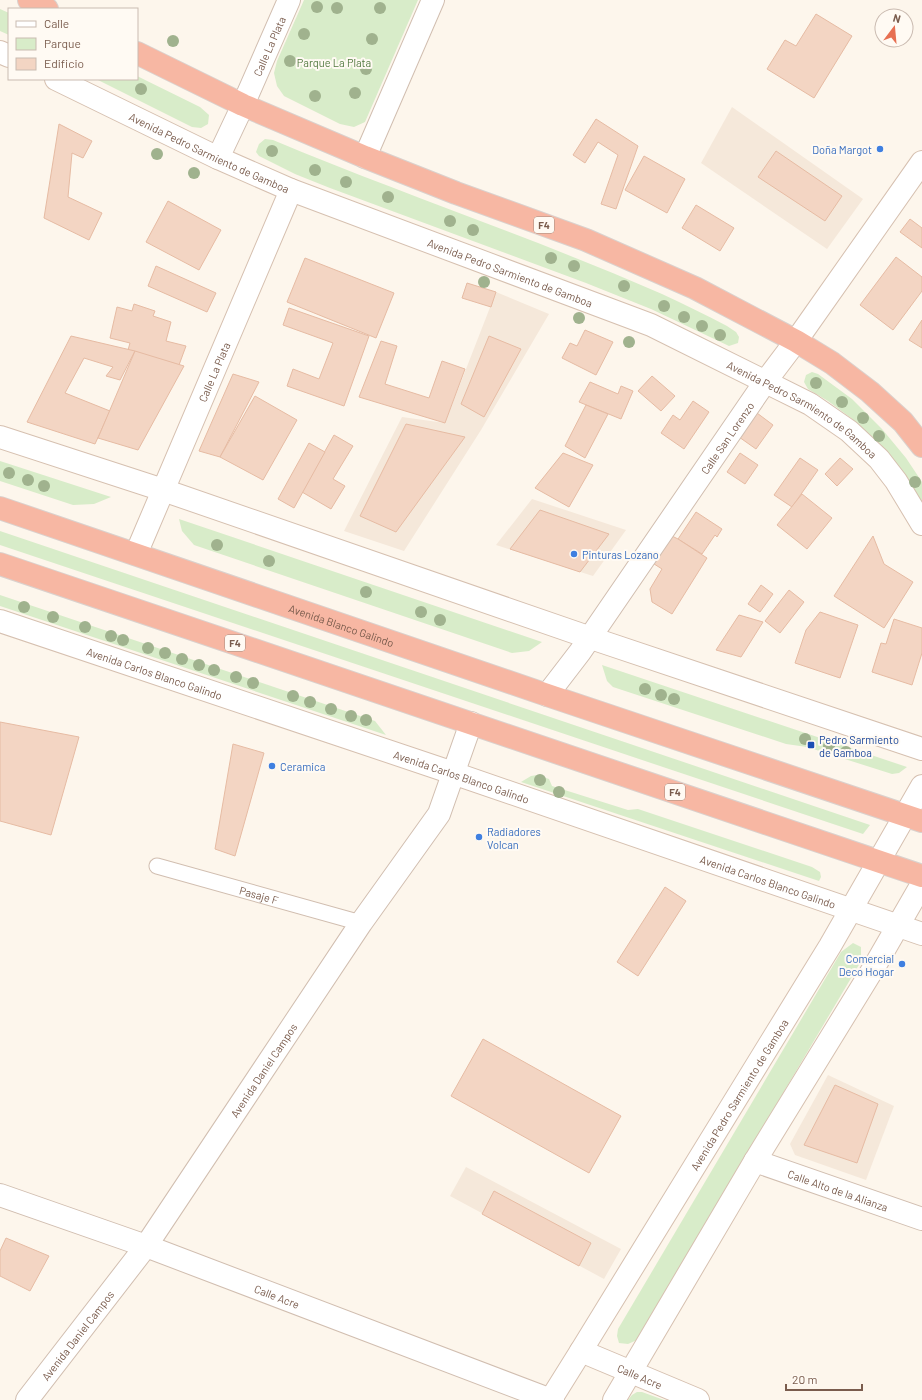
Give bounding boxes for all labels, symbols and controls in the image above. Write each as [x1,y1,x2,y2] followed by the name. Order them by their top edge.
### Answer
[8,8,138,80] legend
[874,8,914,48] north arrow
[892,11,902,25] text: N
[250,14,288,78] street label: Calle La Plata
[44,16,69,30] text: Calle
[44,36,81,50] text: Parque
[44,56,84,70] text: Edificio
[297,56,371,69] park label: Parque La Plata
[127,109,291,195] street label: Avenida Pedro Sarmiento de Gamboa
[812,143,872,156] place label: Doña Margot
[875,144,885,154] marker: Doña Margot
[534,217,554,233] road number: F4
[426,235,594,309] street label: Avenida Pedro Sarmiento de Gamboa
[195,340,232,404] street label: Calle La Plata
[725,357,880,460] street label: Avenida Pedro Sarmiento de Gamboa
[698,399,756,476] street label: Calle San Lorenzo
[582,548,659,561] place label: Pinturas Lozano
[569,549,579,559] marker: Pinturas Lozano
[287,601,396,649] street label: Avenida Blanco Galindo
[225,635,245,651] road number: F4
[85,644,224,702] street label: Avenida Carlos Blanco Galindo
[819,733,899,759] place label: Pedro Sarmiento de Gamboa
[806,740,816,750] marker: Pedro Sarmiento de Gamboa
[392,747,531,805] street label: Avenida Carlos Blanco Galindo
[280,760,325,773] place label: Ceramica
[267,761,277,771] marker: Ceramica
[665,784,685,800] road number: F4
[487,825,541,851] place label: Radiadores Volcan
[474,832,484,842] marker: Radiadores Volcan
[699,852,838,910] street label: Avenida Carlos Blanco Galindo
[238,883,280,906] street label: Pasaje F
[839,952,894,978] place label: Comercial Deco Hogar
[897,959,907,969] marker: Comercial Deco Hogar
[687,1016,790,1172] street label: Avenida Pedro Sarmiento de Gamboa
[227,1021,299,1120] street label: Avenida Daniel Campos
[786,1166,890,1213] street label: Calle Alto de la Alianza
[253,1281,302,1310] street label: Calle Acre
[38,1288,116,1383] street label: Avenida Daniel Campos
[616,1361,665,1391] street label: Calle Acre
[786,1366,862,1392] scale bar
[792,1372,818,1386] text: 20 m

